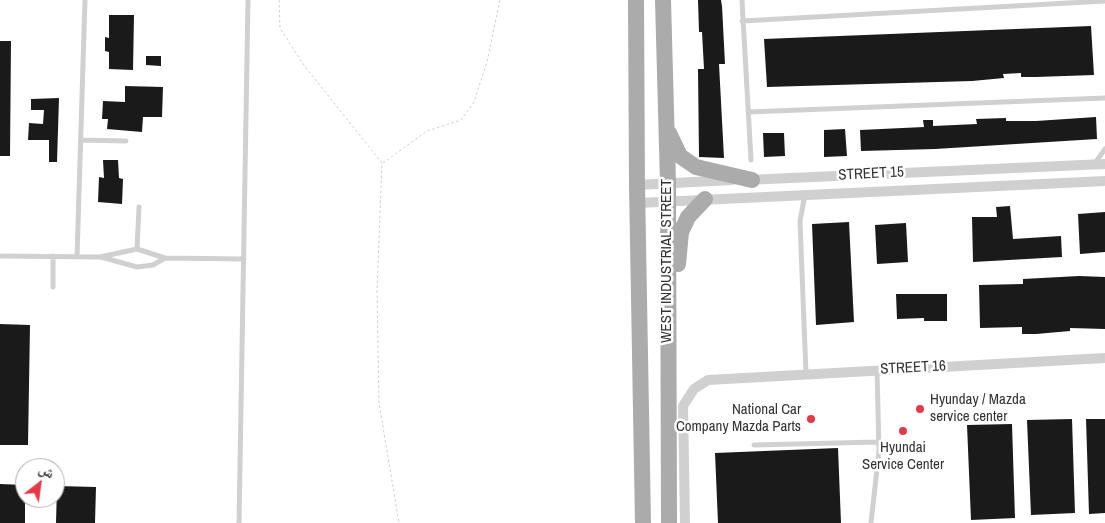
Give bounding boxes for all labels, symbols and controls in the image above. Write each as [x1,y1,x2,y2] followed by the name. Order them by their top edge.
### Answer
[838,163,904,185] street label: STREET 15
[658,179,676,343] street label: WEST INDUSTRIAL STREET
[880,357,946,379] street label: STREET 16
[930,391,1026,426] place label: Hyunday / Mazda service center
[676,401,801,436] place label: National Car Company Mazda Parts
[914,403,926,415] marker: Hyunday / Mazda service center
[805,413,817,425] marker: National Car Company Mazda Parts
[897,425,909,437] marker: Hyundai Service Center
[862,439,944,474] place label: Hyundai Service Center
[15,458,65,508] north arrow
[36,459,58,482] text: ش

